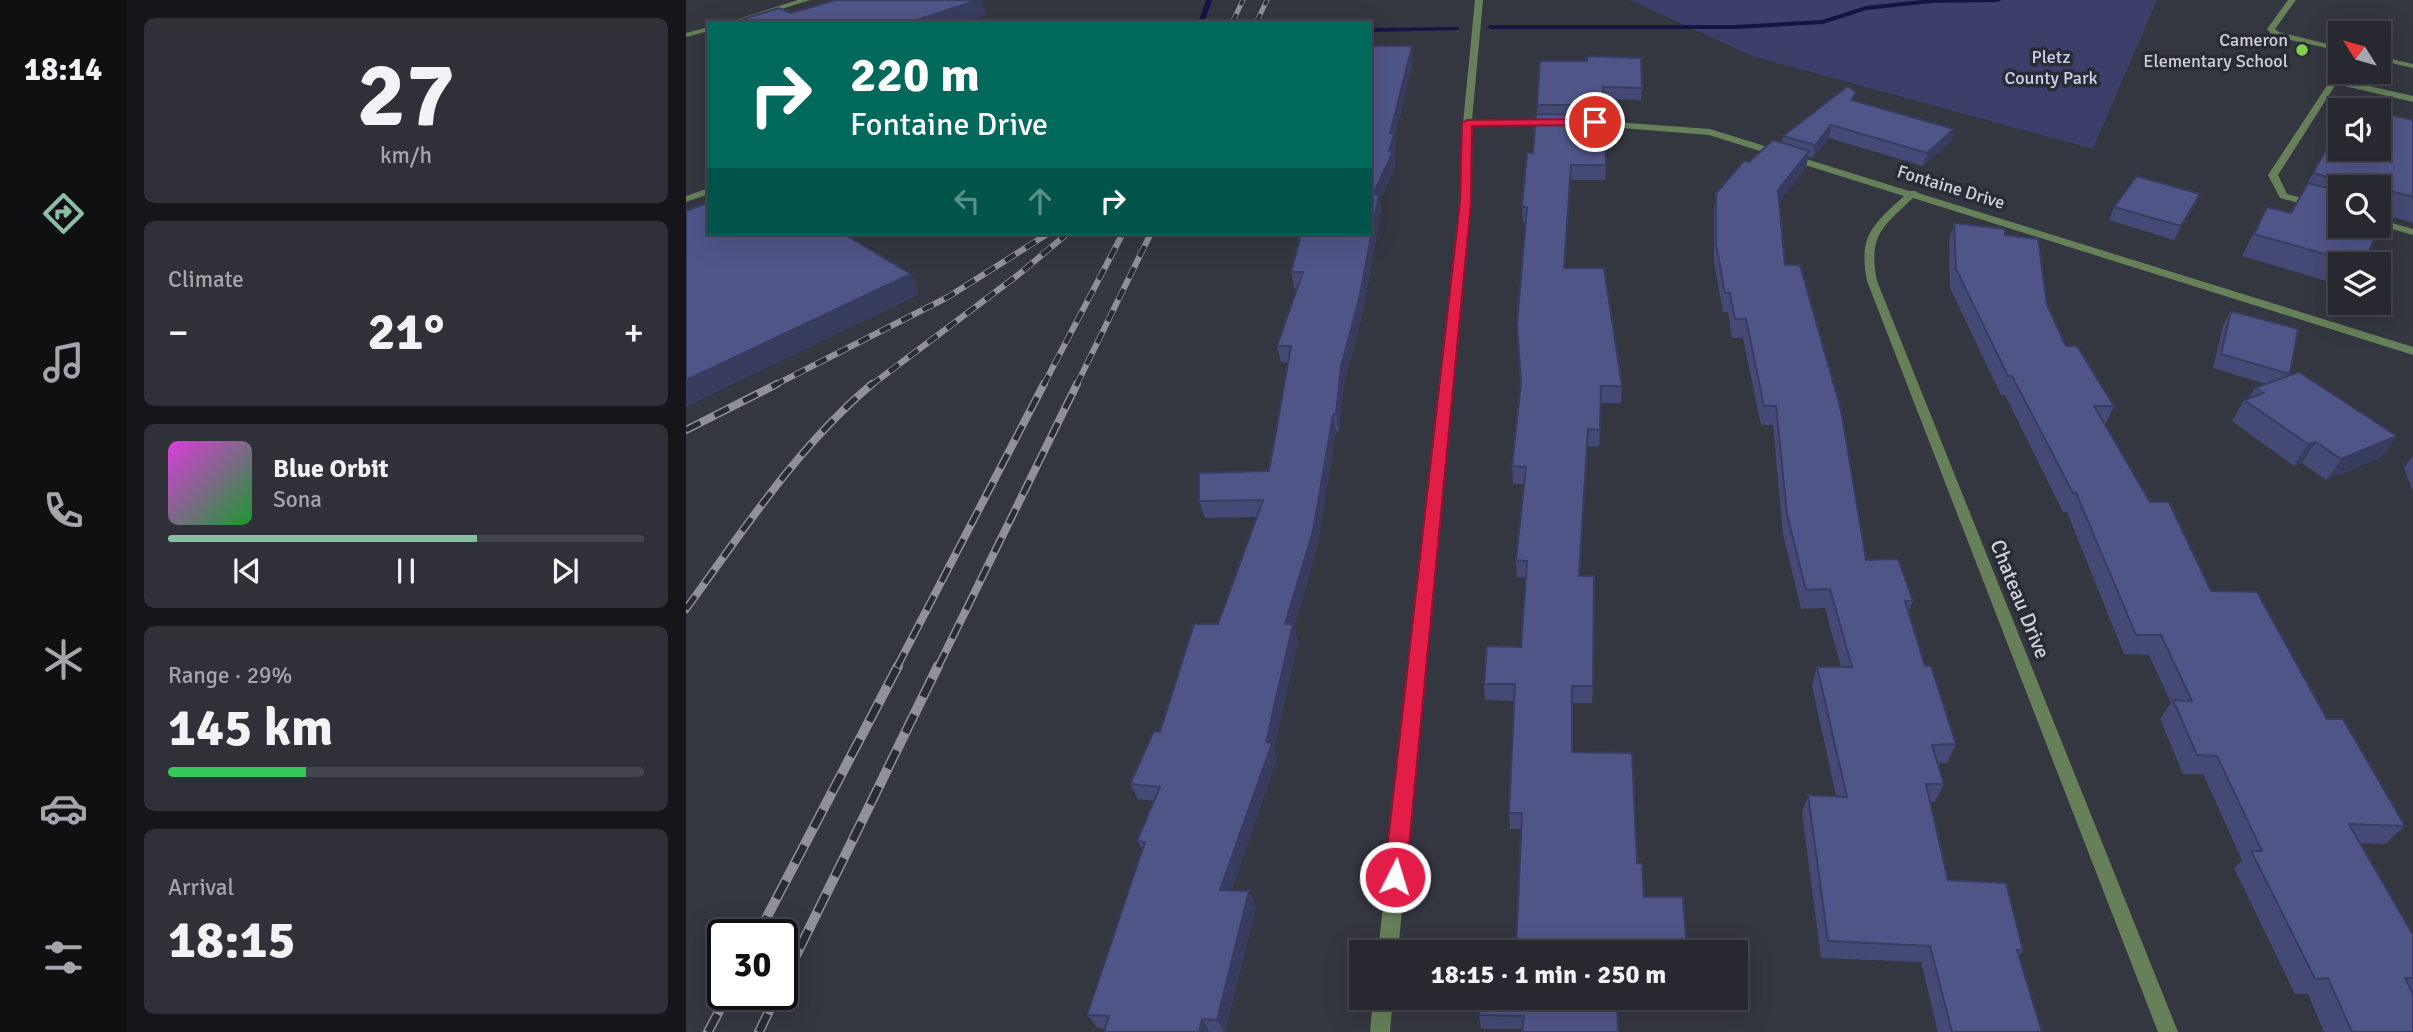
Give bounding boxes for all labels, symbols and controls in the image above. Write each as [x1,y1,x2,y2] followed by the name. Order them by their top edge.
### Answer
[2328,21,2390,84] north arrow
[2328,21,2391,315] map controls
[2143,29,2288,72] place label: Cameron Elementary School
[357,39,455,152] text: 27
[2294,42,2310,58] marker: Cameron Elementary School
[850,45,980,105] text: 220 m
[2004,46,2098,89] park label: Pletz County Park
[735,49,826,140] icon: right
[24,50,102,89] text: 18:14
[1565,92,1625,152] pin
[2328,98,2391,161] button: sound
[1576,103,1614,141] icon: arrive
[850,105,1048,144] text: Fontaine Drive
[380,141,432,170] text: km/h
[1894,160,2008,214] street label: Fontaine Drive
[2328,175,2391,238] button: search
[948,182,986,220] icon: left
[1021,182,1059,220] icon: ahead
[1094,182,1132,220] icon: right
[39,189,88,238] icon: directions
[2328,252,2391,315] button: layers
[168,265,244,294] text: Climate
[368,300,444,364] text: 21°
[168,309,189,356] text: −
[623,309,644,356] text: +
[39,338,88,387] icon: music
[273,453,389,485] text: Blue Orbit
[273,485,322,514] text: Sona
[39,486,88,535] icon: phone
[1984,536,2056,662] street label: Chateau Drive
[228,552,266,590] icon: previous
[387,552,425,590] icon: pause
[546,552,584,590] icon: next
[39,635,88,684] icon: climate
[168,661,292,690] text: Range · 29%
[168,696,333,760] text: 145 km
[39,784,88,833] icon: car
[1358,840,1432,914] position arrow
[168,873,234,902] text: Arrival
[168,908,296,972] text: 18:15
[707,919,798,1010] speed limit sign: 30
[39,933,88,982] icon: filters
[1431,959,1666,991] text: 18:15 · 1 min · 250 m

